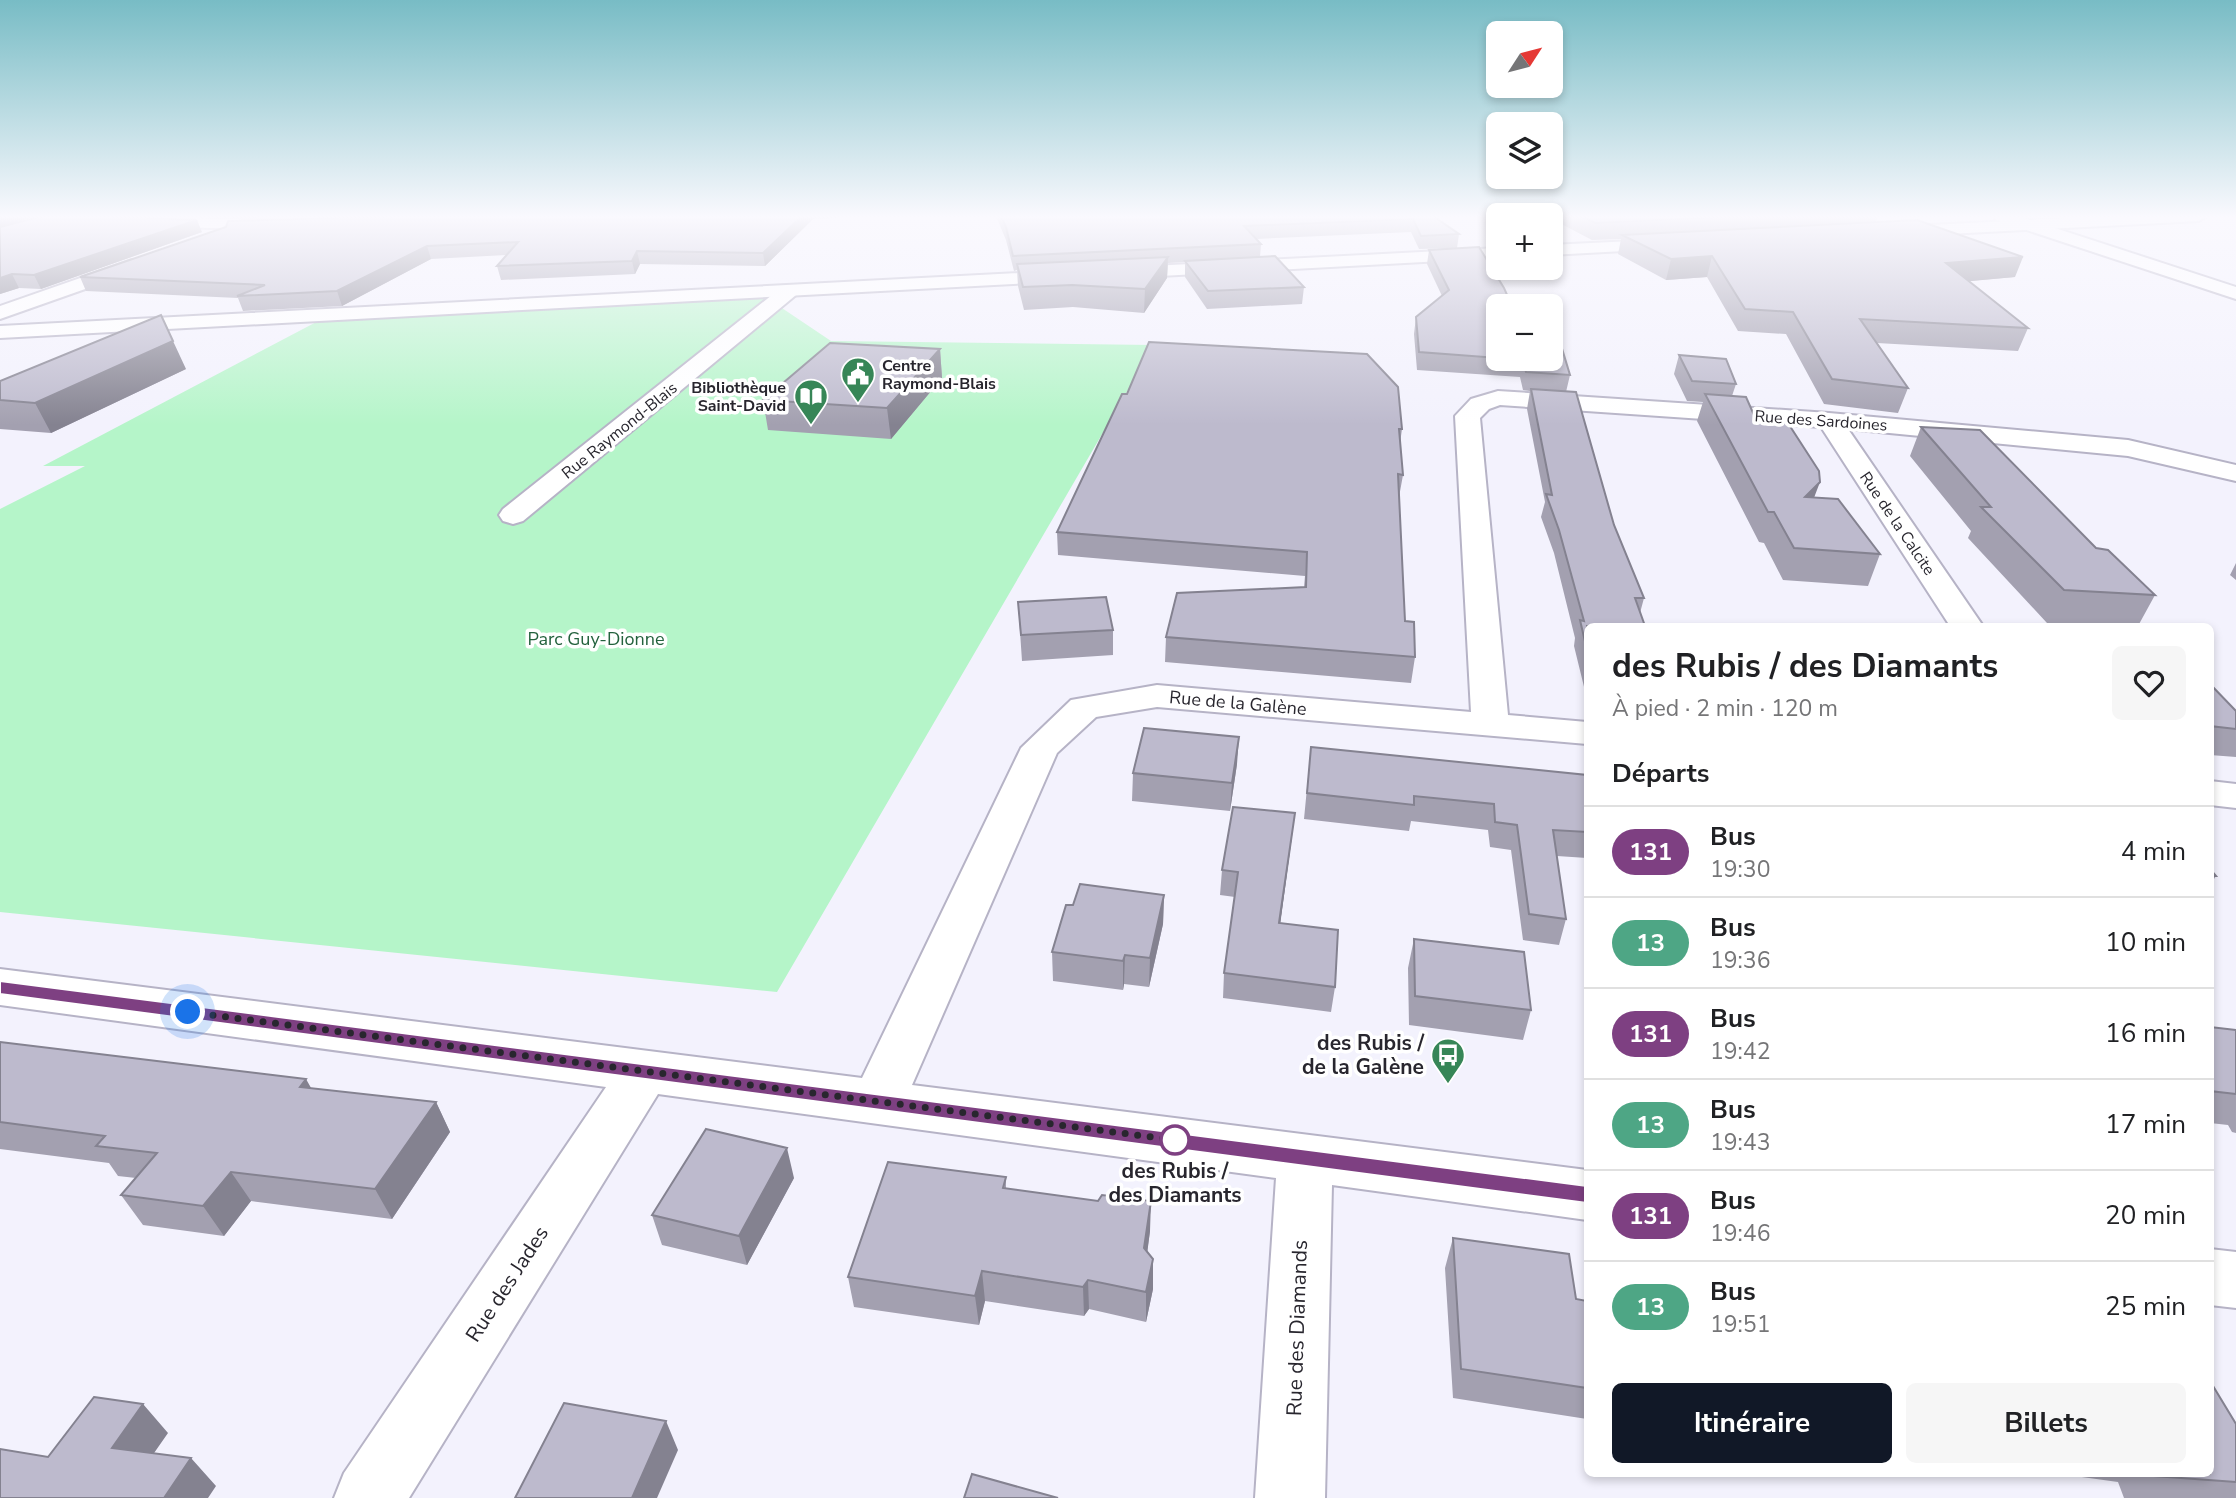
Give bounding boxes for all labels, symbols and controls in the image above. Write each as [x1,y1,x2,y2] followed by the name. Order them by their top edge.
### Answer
[1486,21,1563,98] north arrow
[1486,21,1563,371] map controls
[1486,112,1563,189] button: layers
[1486,203,1563,280] button: +
[1486,294,1563,371] button: −
[839,355,877,404] public building icon: Centre Raymond-Blais
[882,355,996,395] place label: Centre Raymond-Blais
[557,377,682,484] street label: Rue Raymond-Blais
[691,377,786,417] place label: Bibliothèque Saint-David
[792,377,830,426] library icon: Bibliothèque Saint-David
[1754,405,1888,437] street label: Rue des Sardoines
[1854,468,1940,580] street label: Rue de la Calcite
[527,627,665,651] park label: Parc Guy-Dionne
[1612,644,1998,689] text: des Rubis / des Diamants
[2112,646,2186,720] button: heart
[1168,685,1308,721] street label: Rue de la Galène
[1612,693,1838,724] text: À pied · 2 min · 120 m
[1612,756,1709,791] text: Départs
[1710,819,1756,854] text: Bus
[2121,834,2186,869] text: 4 min
[1629,836,1672,868] text: 131
[1710,854,1770,885] text: 19:30
[1710,910,1756,945] text: Bus
[2105,925,2186,960] text: 10 min
[1636,927,1665,959] text: 13
[1710,945,1770,976] text: 19:36
[170,994,205,1029] your location
[1710,1001,1756,1036] text: Bus
[2105,1016,2186,1051] text: 16 min
[1629,1018,1672,1050] text: 131
[1302,1029,1424,1081] place label: des Rubis / de la Galène
[1429,1036,1467,1085] bus stop icon: des Rubis / de la Galène
[1710,1036,1770,1067] text: 19:42
[1710,1092,1756,1127] text: Bus
[2105,1107,2186,1142] text: 17 min
[1636,1109,1665,1141] text: 13
[1160,1125,1190,1155] marker: des Rubis / des Diamants
[1710,1127,1770,1158] text: 19:43
[1108,1157,1242,1209] place label: des Rubis / des Diamants
[1710,1183,1756,1218] text: Bus
[2105,1198,2186,1233] text: 20 min
[1629,1200,1672,1232] text: 131
[1710,1218,1770,1249] text: 19:46
[459,1221,555,1347] street label: Rue des Jades
[1280,1239,1314,1417] street label: Rue des Diamands
[1710,1274,1756,1309] text: Bus
[2105,1289,2186,1324] text: 25 min
[1636,1291,1665,1323] text: 13
[1710,1309,1770,1340] text: 19:51
[1612,1383,1892,1463] button: Itinéraire
[1906,1383,2186,1463] button: Billets

